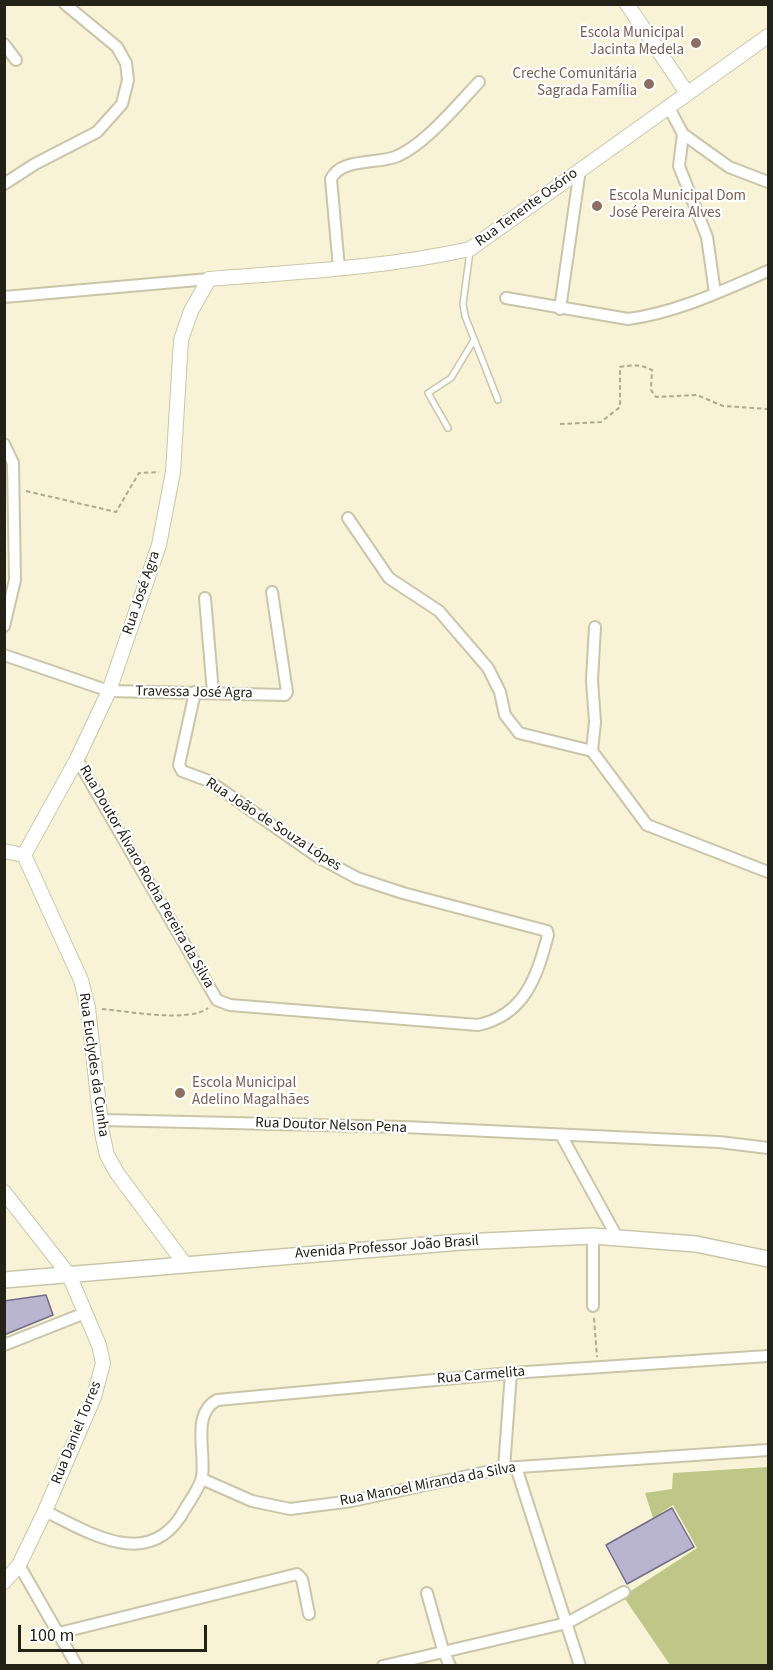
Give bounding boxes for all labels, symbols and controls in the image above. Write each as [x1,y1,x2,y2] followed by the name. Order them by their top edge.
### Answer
[580,25,684,60] place label: Escola Municipal Jacinta Medela
[689,36,703,50] marker: Escola Municipal Jacinta Medela
[513,66,637,101] place label: Creche Comunitária Sagrada Família
[642,77,656,91] marker: Creche Comunitária Sagrada Família
[472,165,582,251] street label: Rua Tenente Osório
[609,188,746,223] place label: Escola Municipal Dom José Pereira Alves
[590,199,604,213] marker: Escola Municipal Dom José Pereira Alves
[119,549,165,637] street label: Rua José Agra
[135,683,253,703] street label: Travessa José Agra
[75,762,217,992] street label: Rua Doutor Álvaro Rocha Pereira da Silva
[202,774,344,876] street label: Rua João de Souza Lópes
[74,992,112,1138] street label: Rua Euclydes da Cunha
[192,1075,309,1110] place label: Escola Municipal Adelino Magalhães
[173,1086,187,1100] marker: Escola Municipal Adelino Magalhães
[255,1114,407,1138] street label: Rua Doutor Nelson Pena
[294,1233,480,1263] street label: Avenida Professor João Brasil
[436,1363,526,1389] street label: Rua Carmelita
[48,1379,106,1487] street label: Rua Daniel Torres
[338,1459,518,1511] street label: Rua Manoel Miranda da Silva
[21,1613,210,1651] scale bar
[29,1623,74,1648] text: 100 m

